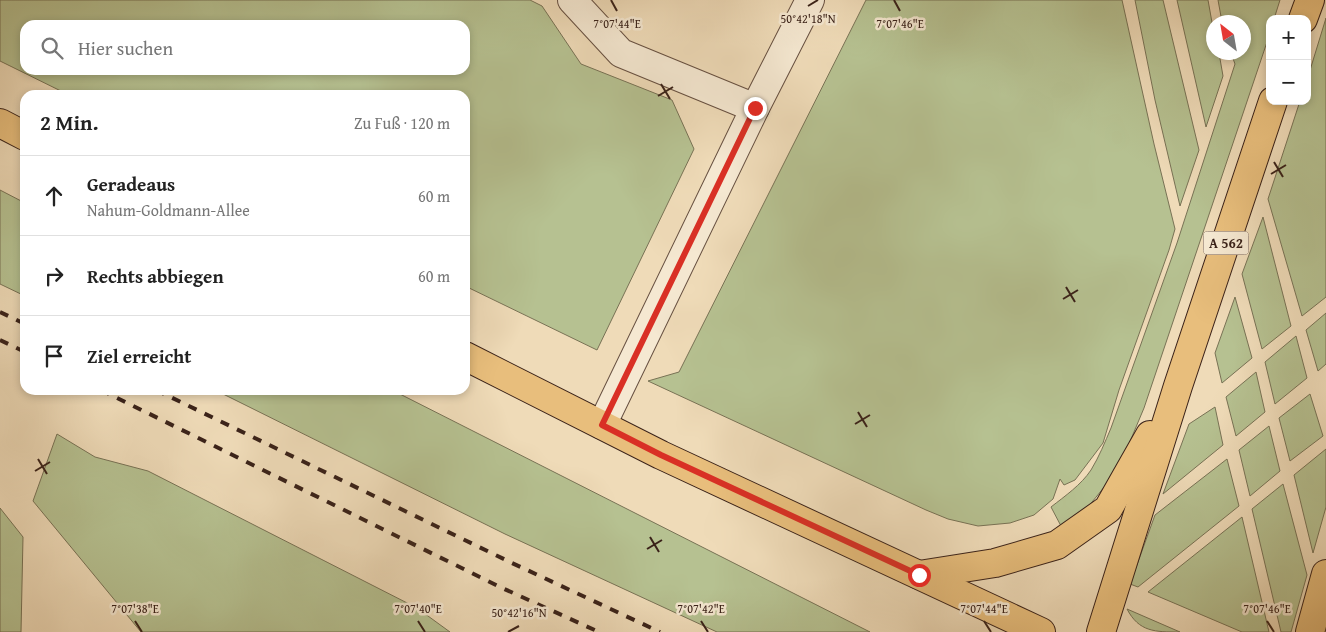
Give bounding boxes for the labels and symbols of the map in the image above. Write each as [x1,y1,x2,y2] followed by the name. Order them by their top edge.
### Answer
[780,10,836,27] text: 50°42'18"N
[593,15,641,32] text: 7°07'44"E
[876,15,924,32] text: 7°07'46"E
[1206,15,1251,60] north arrow
[744,97,767,120] route end
[1204,232,1248,254] road number: A 562
[908,564,931,587] route start
[111,600,159,617] text: 7°07'38"E
[394,600,442,617] text: 7°07'40"E
[677,600,725,617] text: 7°07'42"E
[960,600,1008,617] text: 7°07'44"E
[1243,600,1291,617] text: 7°07'46"E
[491,604,547,621] text: 50°42'16"N

